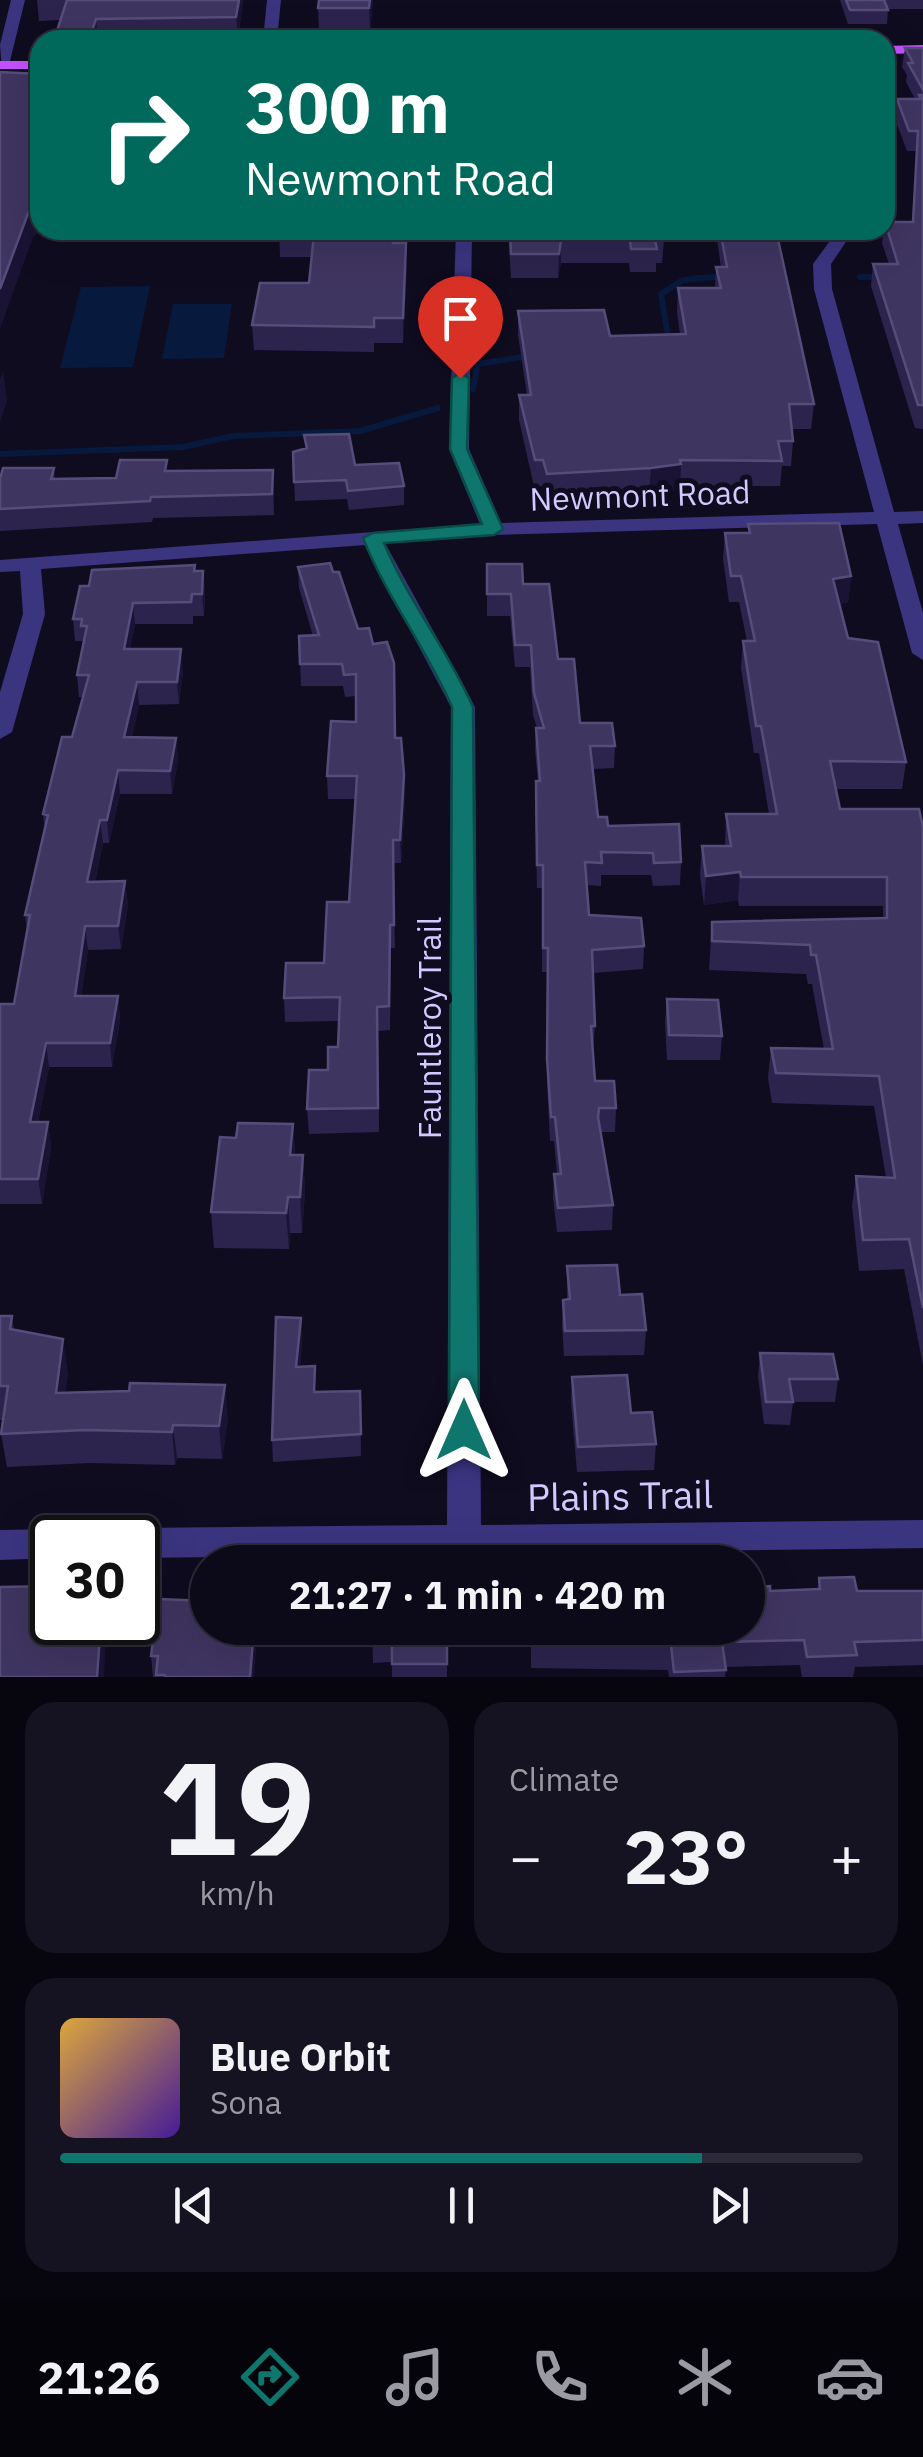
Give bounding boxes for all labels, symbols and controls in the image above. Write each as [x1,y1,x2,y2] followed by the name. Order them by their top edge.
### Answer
[245,61,450,152] text: 300 m
[80,70,210,200] icon: right
[245,149,556,207] text: Newmont Road
[418,276,503,379] pin
[433,291,488,346] icon: arrive
[529,470,751,520] street label: Newmont Road
[408,917,450,1139] street label: Fauntleroy Trail
[412,1378,516,1482] position arrow
[527,1469,713,1521] street label: Plains Trail
[30,1515,160,1645] speed limit sign: 30
[289,1570,666,1619] text: 21:27 · 1 min · 420 m
[159,1722,315,1891] text: 19
[509,1758,619,1800] text: Climate
[623,1807,749,1905] text: 23°
[509,1821,542,1892] text: −
[830,1821,863,1892] text: +
[199,1872,275,1914] text: km/h
[210,2032,391,2081] text: Blue Orbit
[210,2081,282,2123] text: Sona
[166,2178,221,2233] icon: previous
[434,2178,489,2233] icon: pause
[702,2178,757,2233] icon: next
[235,2342,305,2412] icon: directions
[380,2342,450,2412] icon: music
[525,2342,595,2412] icon: phone
[670,2342,740,2412] icon: climate
[815,2342,885,2412] icon: car
[38,2348,160,2406] text: 21:26

